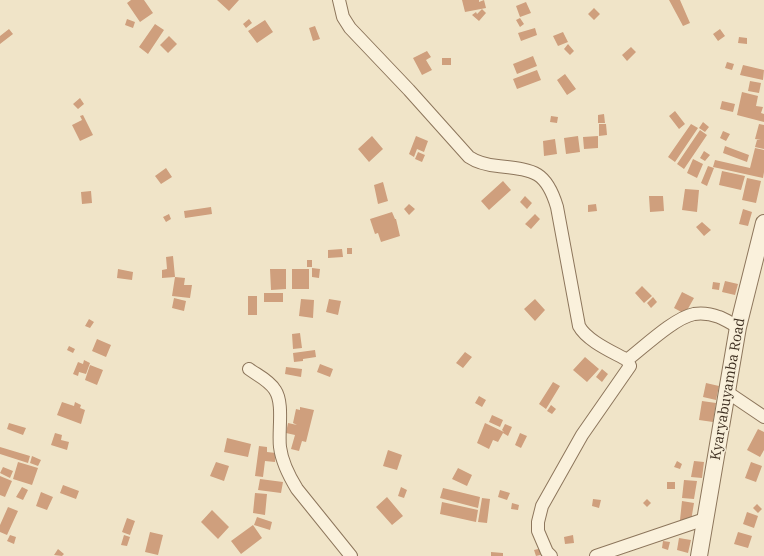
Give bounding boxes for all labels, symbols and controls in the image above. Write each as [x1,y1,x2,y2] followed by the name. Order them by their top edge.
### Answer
[707,317,749,461] street label: Kyaryabuyamba Road

